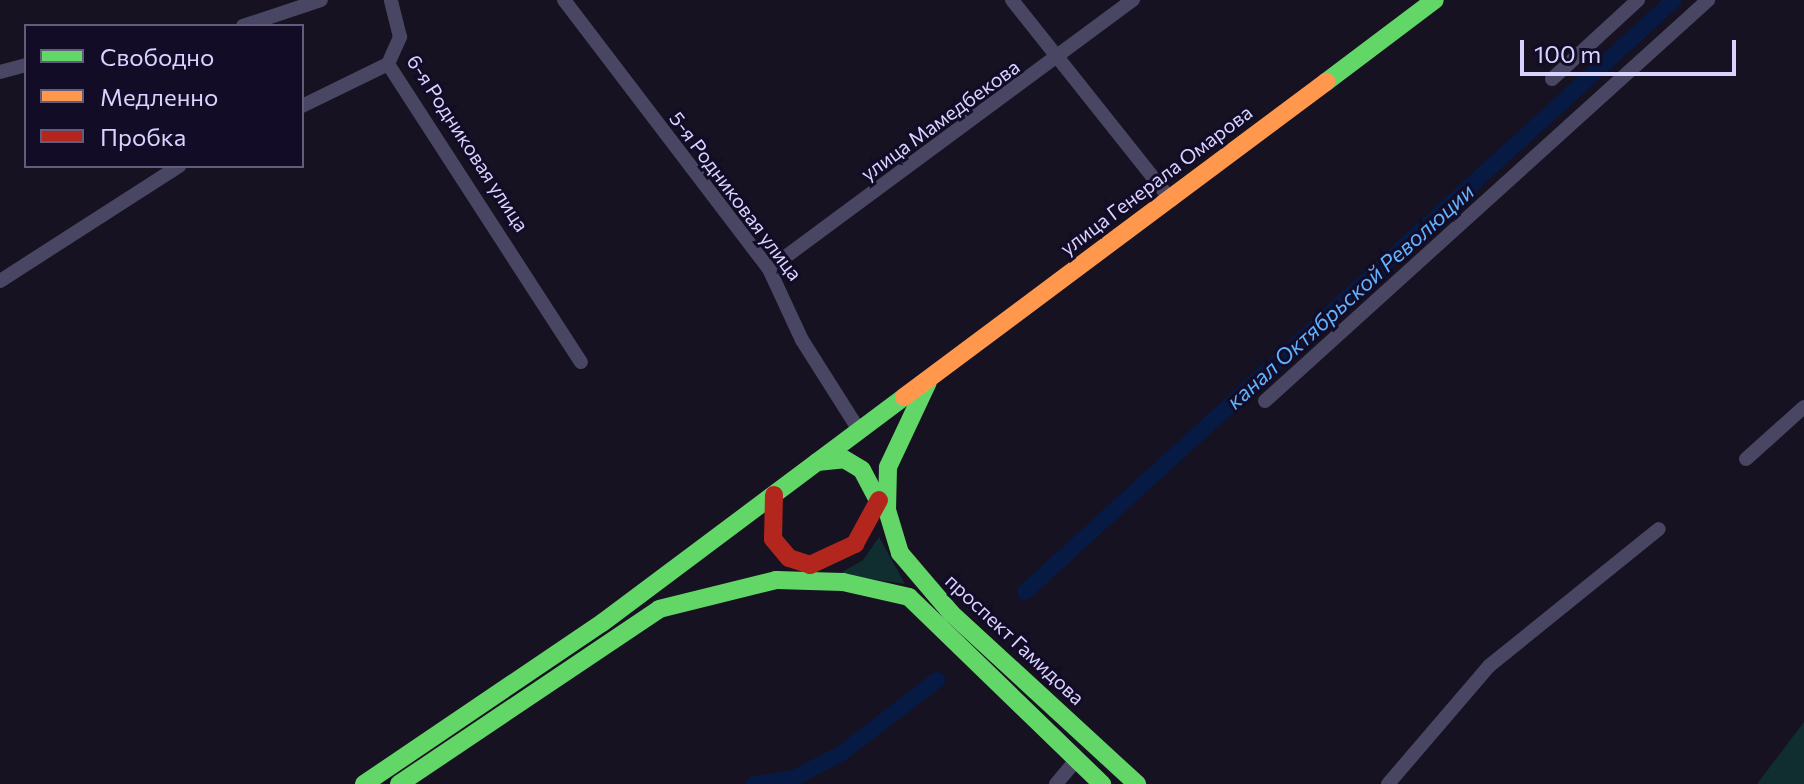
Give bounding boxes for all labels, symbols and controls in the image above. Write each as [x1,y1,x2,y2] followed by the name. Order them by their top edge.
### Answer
[24,24,304,168] legend
[1524,24,1740,74] scale bar
[1534,39,1601,68] text: 100 m
[100,42,214,71] text: Свободно
[402,50,534,236] street label: 6-я Родниковая улица
[856,54,1024,186] street label: улица Мамедбекова
[100,82,218,111] text: Медленно
[1055,100,1257,260] street label: улица Генерала Омарова
[665,107,807,285] street label: 5-я Родниковая улица
[100,122,186,151] text: Пробка
[1221,178,1479,414] water label: канал Октябрьской Революции
[941,568,1089,710] street label: проспект Гамидова

